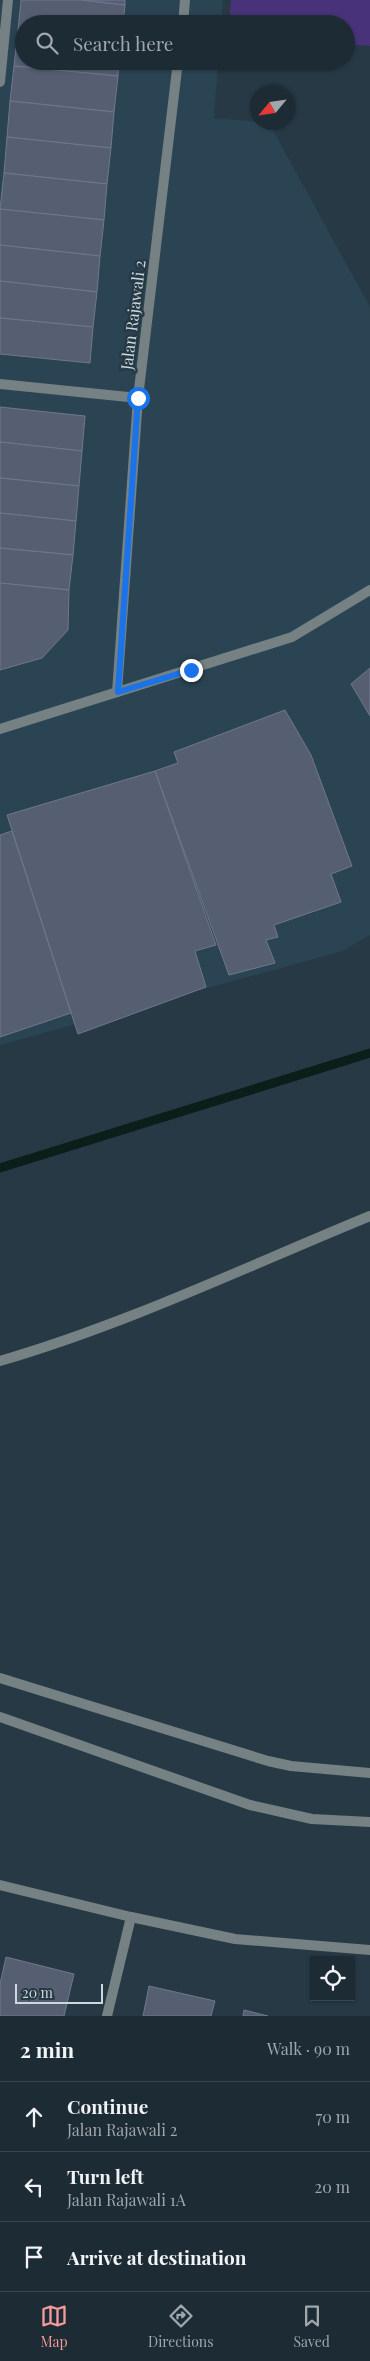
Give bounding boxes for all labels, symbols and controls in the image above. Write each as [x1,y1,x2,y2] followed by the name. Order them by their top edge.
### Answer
[15,15,355,70] search box
[33,29,61,57] icon: search
[73,30,173,56] text: Search here
[250,85,295,130] north arrow
[115,259,150,372] street label: Jalan Rajawali 2
[127,387,150,410] route start
[180,659,203,682] route end
[310,1956,355,2001] map controls
[310,1956,355,2001] button: locate
[15,1981,102,2004] scale bar
[22,1983,53,2002] text: 20 m
[20,2035,74,2063] text: 2 min
[267,2038,350,2059] text: Walk · 90 m
[67,2093,148,2119] text: Continue
[20,2103,48,2131] icon: ahead
[316,2106,350,2127] text: 70 m
[67,2119,178,2140] text: Jalan Rajawali 2
[67,2163,144,2189] text: Turn left
[20,2173,48,2201] icon: left
[315,2176,350,2197] text: 20 m
[67,2189,186,2210] text: Jalan Rajawali 1A
[20,2243,48,2271] icon: arrive
[67,2244,247,2270] text: Arrive at destination
[40,2302,68,2351] tab: Map
[148,2302,213,2351] tab: Directions
[294,2302,330,2351] tab: Saved

